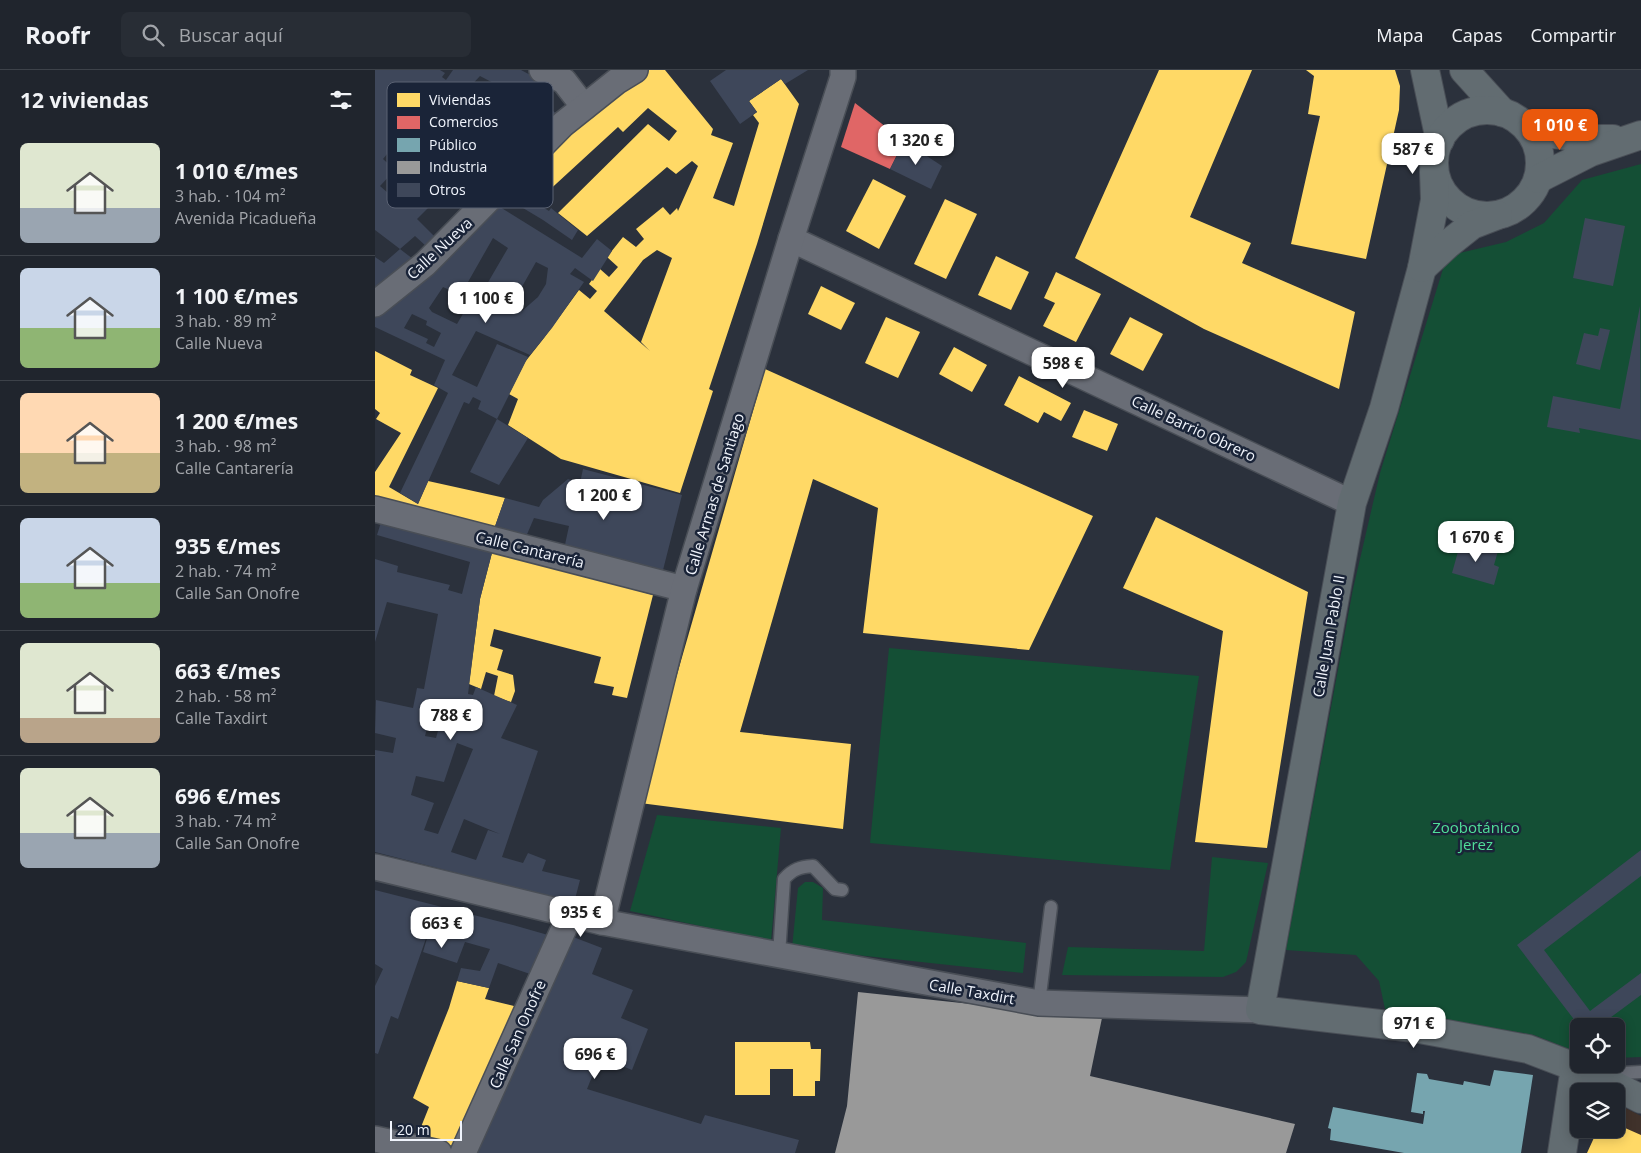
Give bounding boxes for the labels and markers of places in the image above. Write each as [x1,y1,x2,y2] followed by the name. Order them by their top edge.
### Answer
[1514,108,1606,151] pin: 1 010 €
[870,124,962,166] pin: 1 320 €
[1378,132,1448,175] pin: 587 €
[440,282,532,324] pin: 1 100 €
[1028,346,1098,389] pin: 598 €
[558,478,650,521] pin: 1 200 €
[1430,520,1522,563] pin: 1 670 €
[416,698,486,741] pin: 788 €
[546,896,616,938] pin: 935 €
[407,906,477,949] pin: 663 €
[1379,1006,1449,1049] pin: 971 €
[560,1038,630,1080] pin: 696 €

